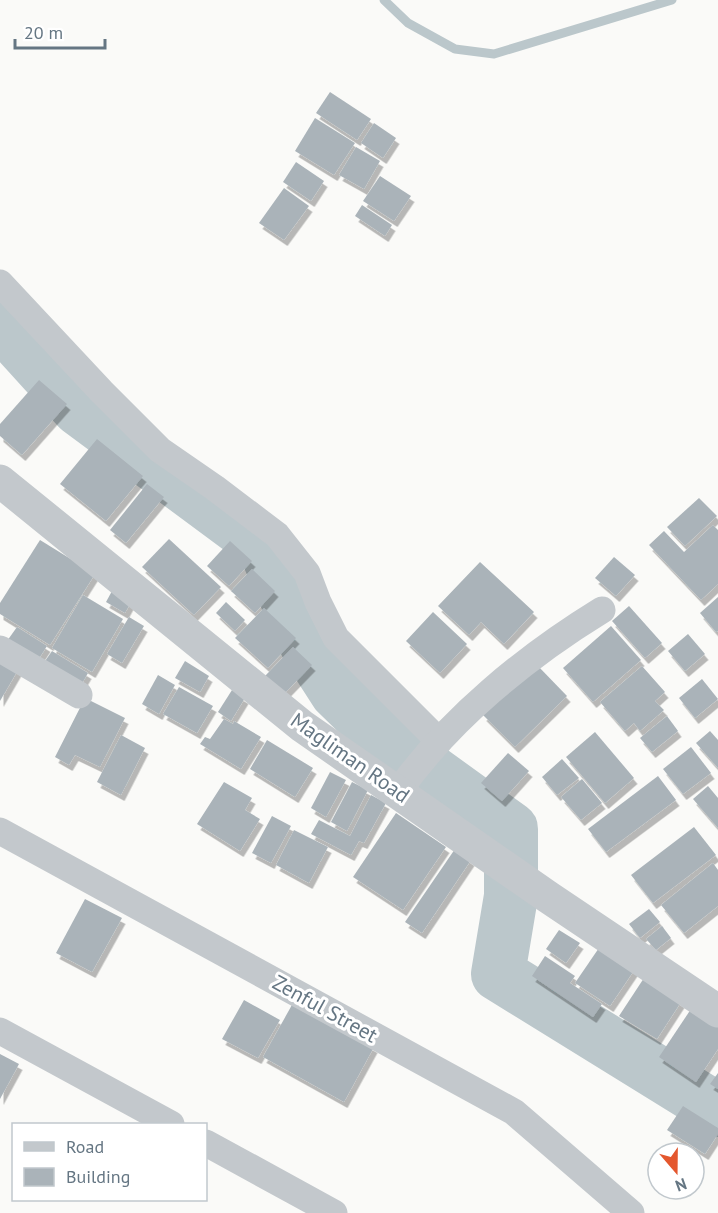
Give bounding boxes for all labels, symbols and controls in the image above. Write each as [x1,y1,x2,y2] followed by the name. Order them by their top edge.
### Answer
[15,12,105,50] scale bar
[24,21,63,44] text: 20 m
[286,707,415,809] street label: Magliman Road
[268,969,382,1048] street label: Zenful Street
[12,1123,207,1201] legend
[66,1135,104,1158] text: Road
[646,1141,706,1201] north arrow
[66,1165,130,1188] text: Building
[673,1174,689,1196] text: N

